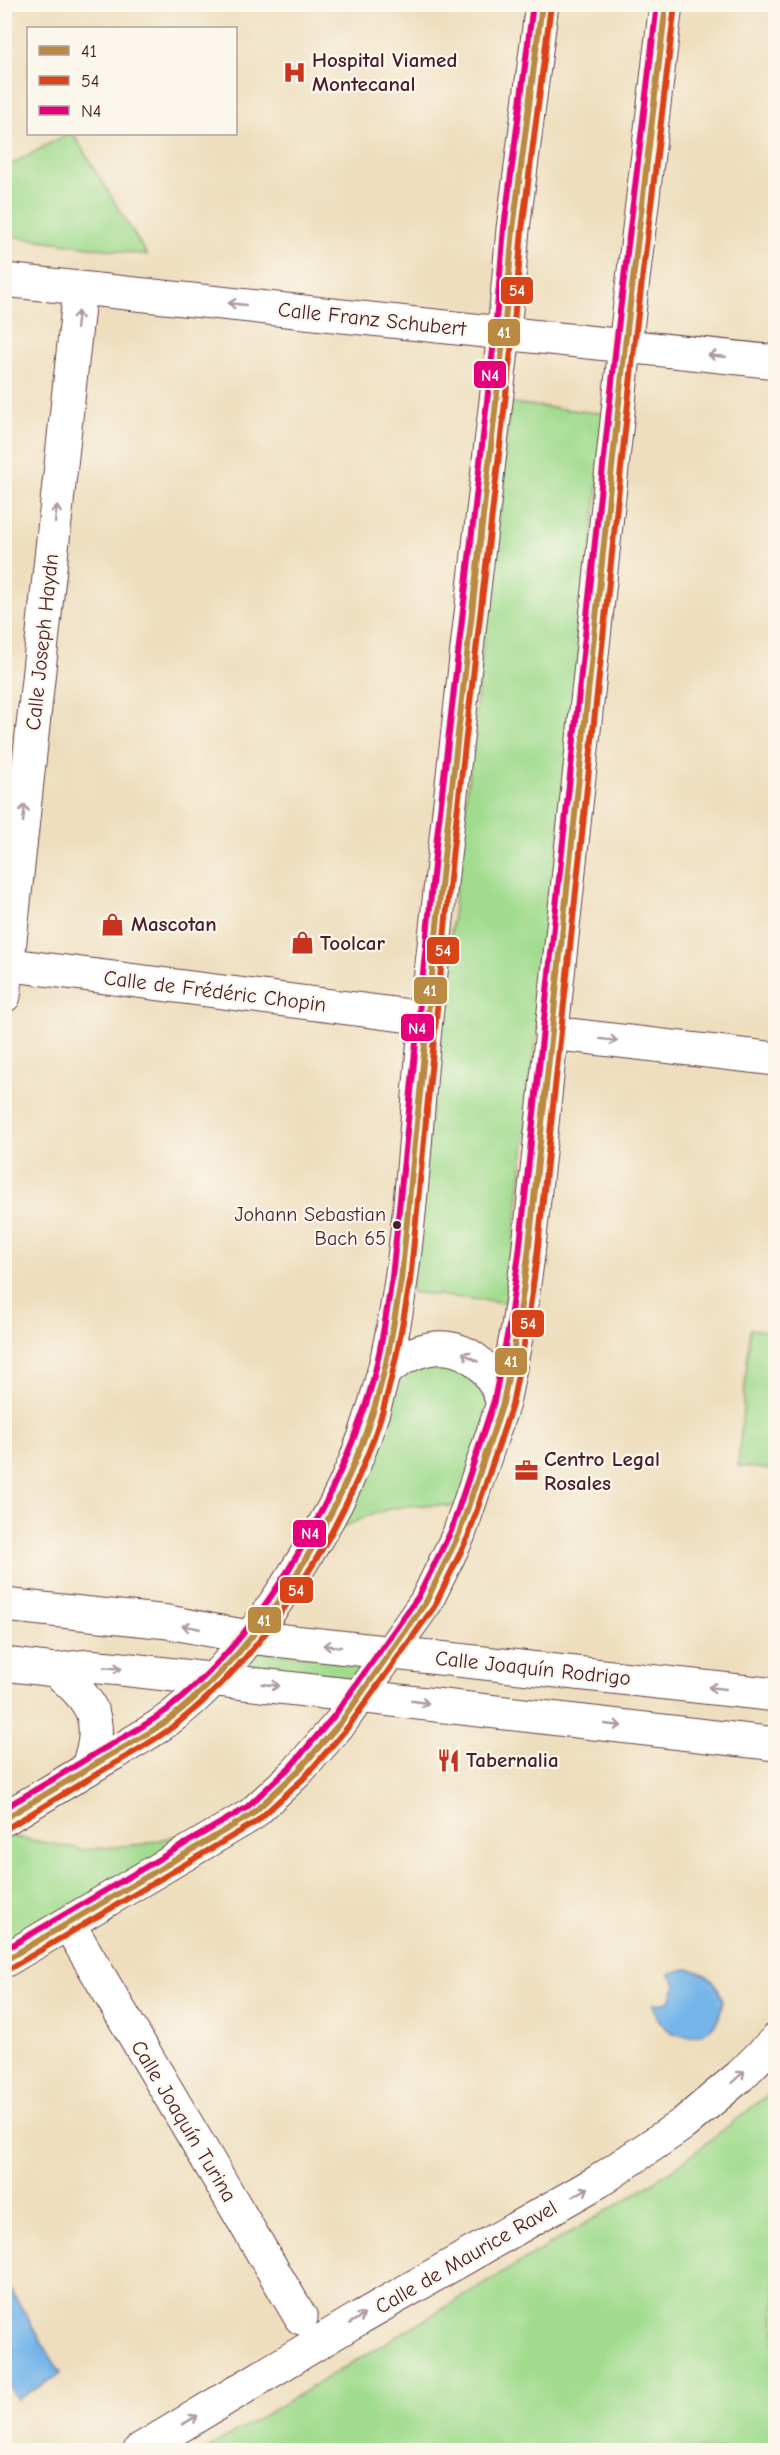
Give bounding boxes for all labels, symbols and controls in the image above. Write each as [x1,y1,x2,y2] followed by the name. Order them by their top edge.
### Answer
[27,27,237,135] legend
[81,41,97,62] text: 41
[312,48,457,96] place label: Hospital Viamed Montecanal
[281,59,307,85] hospital icon: Hospital Viamed Montecanal
[81,71,99,92] text: 54
[81,101,102,122] text: N4
[500,276,534,305] line badge: 54
[509,282,525,300] text: 54
[277,297,468,341] street label: Calle Franz Schubert
[228,299,248,310] one-way arrow
[72,311,83,331] one-way arrow
[487,318,521,347] line badge: 41
[497,324,511,342] text: 41
[708,350,728,361] one-way arrow
[473,360,507,389] line badge: N4
[481,367,499,385] text: N4
[51,505,62,525] one-way arrow
[21,552,63,732] street label: Calle Joseph Haydn
[19,803,30,823] one-way arrow
[100,911,126,937] shop icon: Mascotan
[131,912,217,936] place label: Mascotan
[289,930,315,956] shop icon: Toolcar
[320,931,386,955] place label: Toolcar
[426,936,460,965] line badge: 54
[435,942,451,960] text: 54
[102,965,328,1017] street label: Calle de Frédéric Chopin
[413,976,448,1005] line badge: 41
[423,982,437,1000] text: 41
[400,1013,435,1042] line badge: N4
[408,1020,426,1038] text: N4
[598,1034,618,1045] one-way arrow
[234,1203,386,1250] place label: Johann Sebastian Bach 65
[391,1219,403,1231] marker: Johann Sebastian Bach 65
[511,1309,545,1338] line badge: 54
[520,1315,536,1333] text: 54
[494,1347,528,1376] line badge: 41
[462,1350,479,1362] one-way arrow
[504,1353,518,1371] text: 41
[544,1447,660,1495] place label: Centro Legal Rosales
[513,1458,539,1484] office icon: Centro Legal Rosales
[292,1519,327,1548] line badge: N4
[301,1525,319,1543] text: N4
[279,1576,314,1604] line badge: 54
[288,1582,304,1600] text: 54
[247,1606,282,1634] line badge: 41
[257,1612,271,1630] text: 41
[182,1621,201,1632] one-way arrow
[323,1641,343,1652] one-way arrow
[434,1646,632,1690] street label: Calle Joaquín Rodrigo
[103,1663,123,1674] one-way arrow
[260,1680,280,1691] one-way arrow
[708,1683,728,1694] one-way arrow
[409,1697,429,1708] one-way arrow
[603,1720,623,1731] one-way arrow
[435,1747,461,1773] restaurant icon: Tabernalia
[466,1748,559,1772] place label: Tabernalia
[126,2036,242,2206] street label: Calle Joaquín Turina
[730,2070,745,2084] one-way arrow
[572,2185,589,2197] one-way arrow
[371,2195,561,2319] street label: Calle de Maurice Ravel
[348,2313,365,2325] one-way arrow
[181,2414,198,2426] one-way arrow

